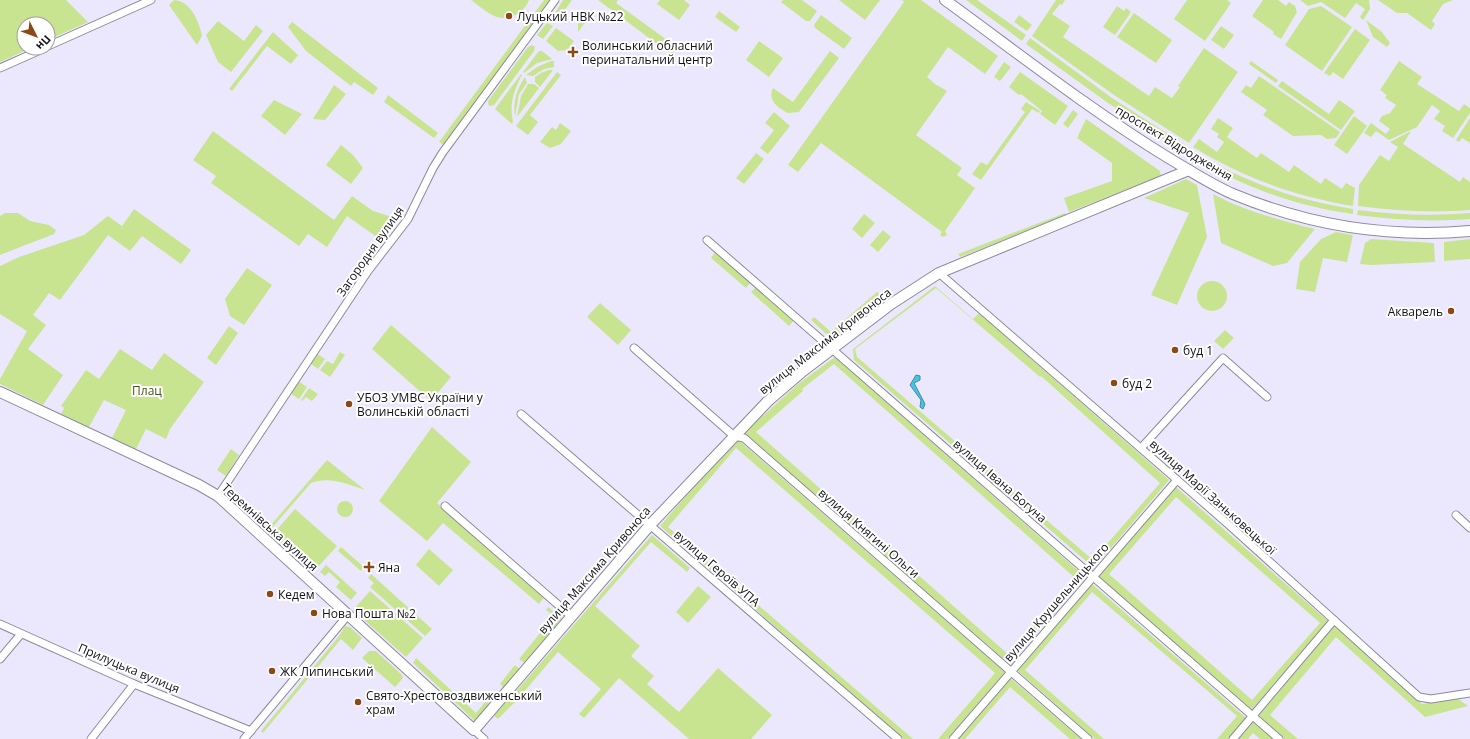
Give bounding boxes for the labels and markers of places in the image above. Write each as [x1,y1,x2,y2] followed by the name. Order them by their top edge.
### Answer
[517,8,624,25] place label: Луцький НВК №22
[504,11,514,21] marker: Луцький НВК №22
[582,37,713,68] place label: Волинський обласний перинатальний центр
[567,46,579,58] marker: Волинський обласний перинатальний центр
[1388,303,1443,320] place label: Акварель
[1446,306,1456,316] marker: Акварель
[1183,342,1213,359] place label: буд 1
[1170,345,1180,355] marker: буд 1
[1122,375,1152,392] place label: буд 2
[1109,378,1119,388] marker: буд 2
[357,389,484,420] place label: УБОЗ УМВС України у Волинськiй області
[344,399,354,409] marker: УБОЗ УМВС України у Волинськiй області
[378,559,400,576] place label: Яна
[363,561,375,573] marker: Яна
[278,586,315,603] place label: Кедем
[265,589,275,599] marker: Кедем
[322,605,416,622] place label: Нова Пошта №2
[309,608,319,618] marker: Нова Пошта №2
[280,663,374,680] place label: ЖК Липинський
[267,666,277,676] marker: ЖК Липинський
[366,687,542,718] place label: Свято-Хрестовоздвиженський храм
[353,697,363,707] marker: Свято-Хрестовоздвиженський храм

